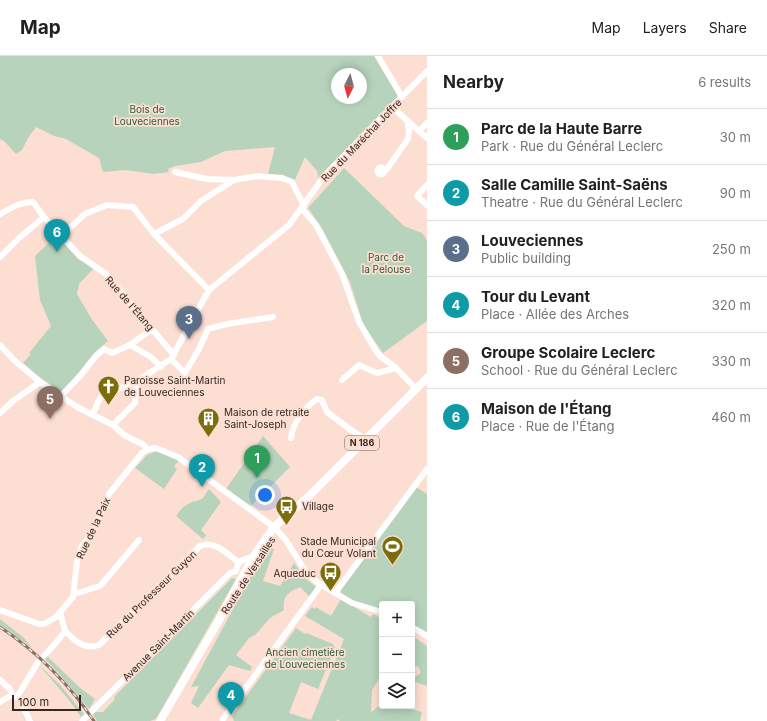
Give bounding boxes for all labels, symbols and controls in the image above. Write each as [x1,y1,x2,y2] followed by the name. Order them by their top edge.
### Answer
[20,16,61,39] text: Map
[592,19,621,36] text: Map
[643,19,687,36] text: Layers
[709,19,747,36] text: Share
[331,68,367,104] north arrow
[443,72,504,92] text: Nearby
[698,74,751,90] text: 6 results
[318,96,404,184] street label: Rue du Maréchal Joffre
[114,103,180,127] park label: Bois de Louveciennes
[481,119,642,138] text: Parc de la Haute Barre
[453,129,459,145] text: 1
[720,129,751,145] text: 30 m
[481,138,663,154] text: Park · Rue du Général Leclerc
[481,175,668,194] text: Salle Camille Saint-Saëns
[452,185,460,201] text: 2
[720,185,751,201] text: 90 m
[481,194,683,210] text: Theatre · Rue du Général Leclerc
[44,219,70,252] pin: 6
[481,231,584,250] text: Louveciennes
[452,241,460,257] text: 3
[712,241,751,257] text: 250 m
[481,250,571,266] text: Public building
[362,251,410,275] park label: Parc de la Pelouse
[103,273,158,333] street label: Rue de l'Étang
[481,287,590,306] text: Tour du Levant
[452,297,460,313] text: 4
[712,297,751,313] text: 320 m
[176,306,202,339] pin: 3
[481,306,629,322] text: Place · Allée des Arches
[481,343,655,362] text: Groupe Scolaire Leclerc
[452,353,460,369] text: 5
[712,353,751,369] text: 330 m
[481,362,678,378] text: School · Rue du Général Leclerc
[95,373,121,406] church icon: Paroisse Saint-Martin de Louveciennes
[124,374,226,398] place label: Paroisse Saint-Martin de Louveciennes
[37,386,63,419] pin: 5
[481,399,612,418] text: Maison de l'Étang
[196,405,222,438] building icon: Maison de retraite Saint-Joseph
[224,406,310,430] place label: Maison de retraite Saint-Joseph
[452,409,460,425] text: 6
[711,409,751,425] text: 460 m
[481,418,614,434] text: Place · Rue de l'Étang
[345,436,379,450] road number: N 186
[244,445,270,478] pin: 1
[189,454,215,487] pin: 2
[255,485,275,505] your location
[273,493,299,526] bus stop icon: Village
[74,495,113,561] street label: Rue de la Paix
[302,500,334,512] place label: Village
[218,534,278,616] street label: Route de Versailles
[379,534,405,567] sports icon: Stade Municipal du Cœur Volant
[300,535,377,559] place label: Stade Municipal du Cœur Volant
[103,548,199,640] street label: Rue du Professeur Guyon
[318,560,344,593] bus stop icon: Aqueduc
[273,567,316,579] place label: Aqueduc
[379,601,415,709] map controls
[379,601,415,637] button: +
[120,607,196,683] street label: Avenue Saint-Martin
[379,637,415,673] button: −
[265,646,345,670] park label: Ancien cimetière de Louveciennes
[379,673,415,709] button: layers
[218,682,244,715] pin: 4
[12,693,81,712] scale bar
[18,695,49,709] text: 100 m

